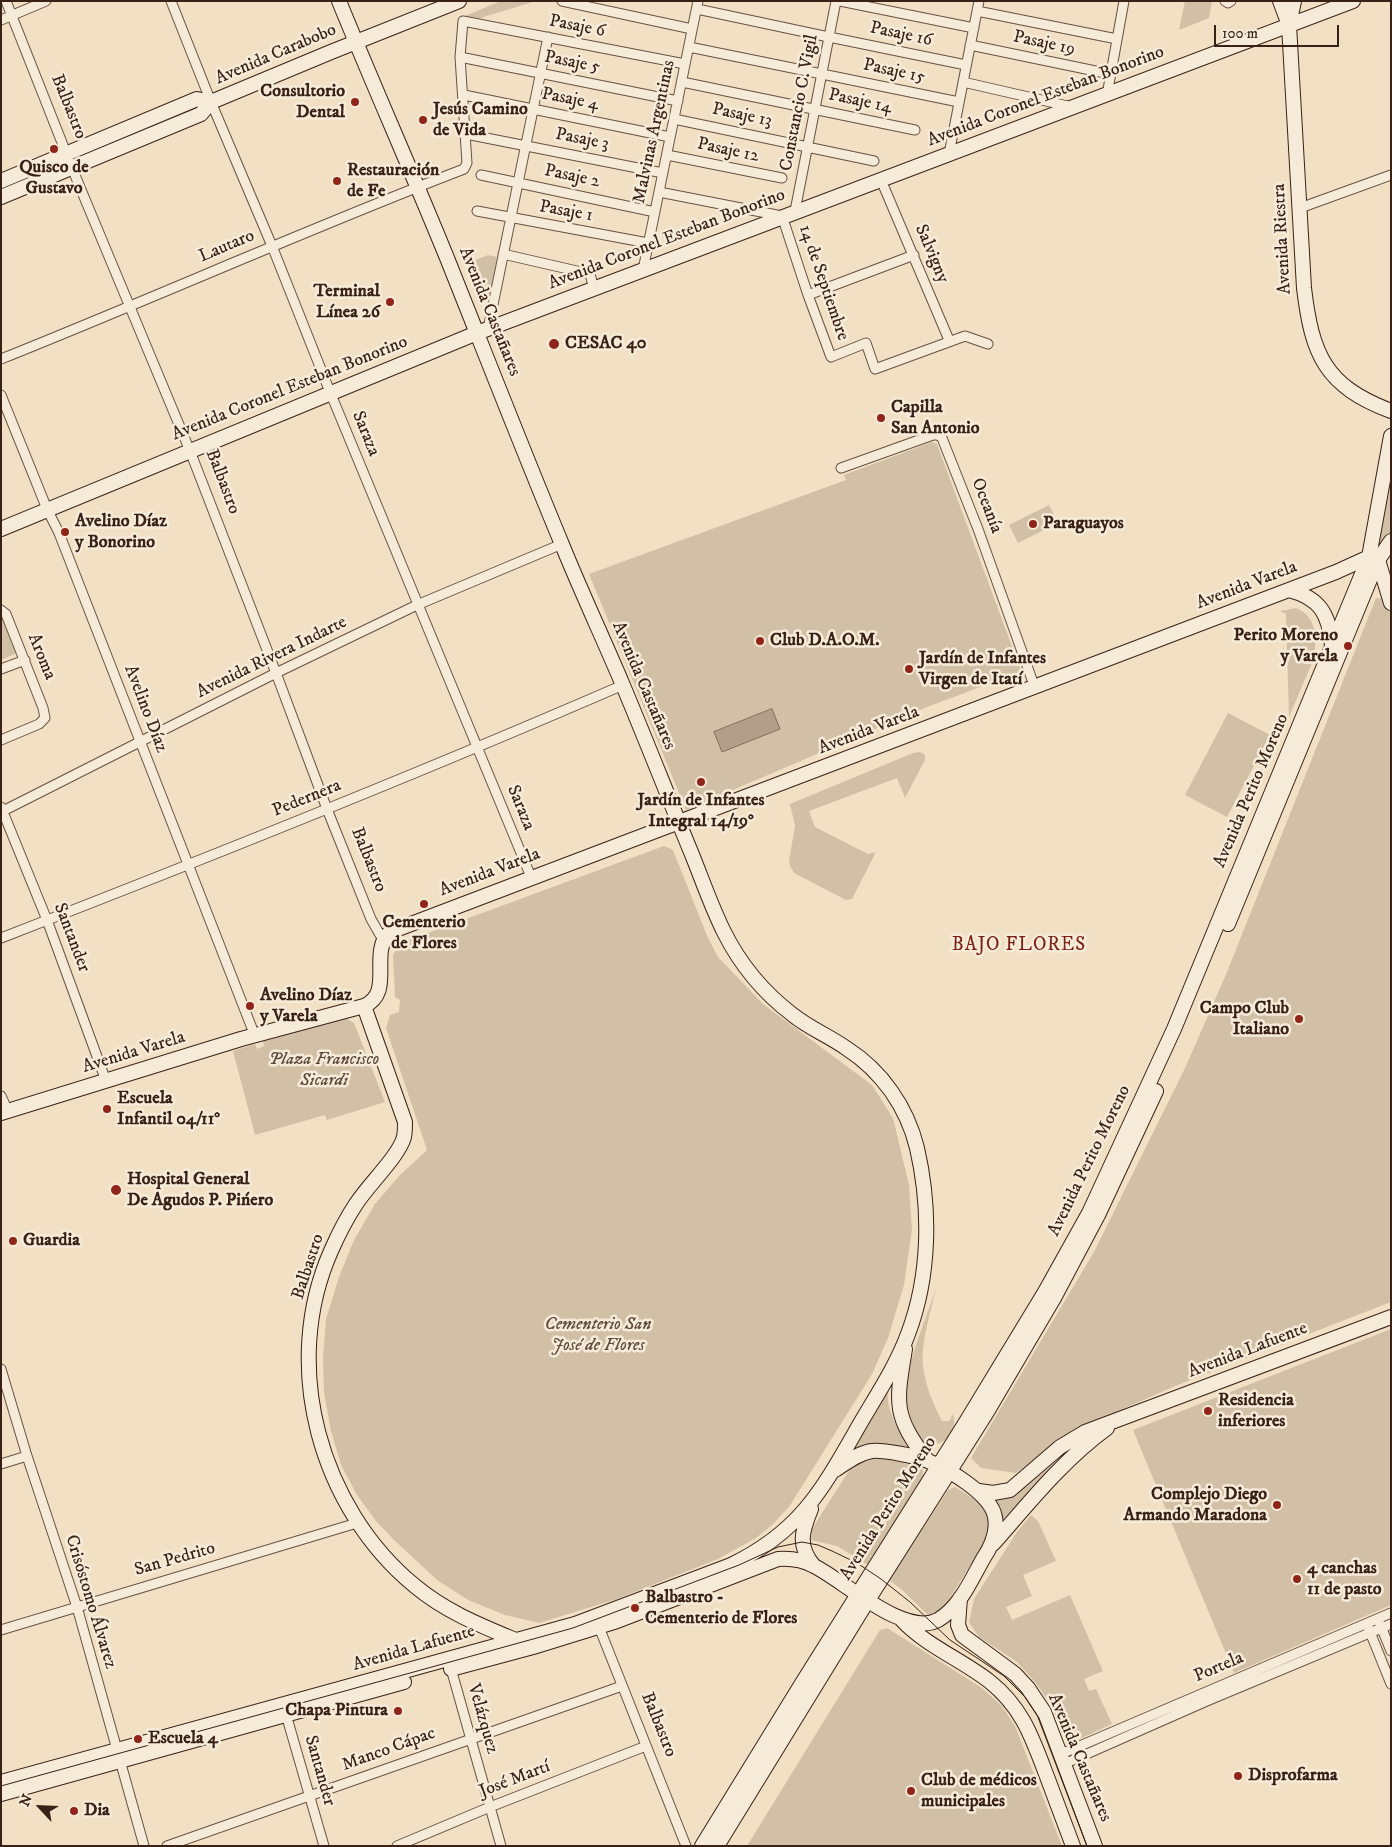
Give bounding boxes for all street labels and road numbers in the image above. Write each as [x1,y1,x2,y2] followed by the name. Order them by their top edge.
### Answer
[547,11,607,43] street label: Pasaje 6
[868,18,934,52] street label: Pasaje 16
[212,20,340,90] street label: Avenida Carabobo
[1011,27,1077,61] street label: Pasaje 19
[776,33,824,173] street label: Constancio C. Vigil
[924,42,1168,152] street label: Avenida Coronel Esteban Bonorino
[542,47,602,79] street label: Pasaje 5
[861,55,927,89] street label: Pasaje 15
[629,58,681,206] street label: Malvinas Argentinas
[45,72,91,142] street label: Balbastro
[540,84,600,116] street label: Pasaje 4
[826,85,894,119] street label: Pasaje 14
[710,99,774,133] street label: Pasaje 13
[553,124,611,156] street label: Pasaje 3
[695,134,761,168] street label: Pasaje 12
[542,161,602,193] street label: Pasaje 2
[1269,183,1297,295] street label: Avenida Riestra
[545,185,789,295] street label: Avenida Coronel Esteban Bonorino
[538,197,594,227] street label: Pasaje 1
[909,221,953,287] street label: Salvigny
[793,222,853,344] street label: 14 de Septiembre
[196,226,258,268] street label: Lautaro
[453,244,525,380] street label: Avenida Castañares
[169,332,411,446] street label: Avenida Coronel Esteban Bonorino
[346,408,384,460] street label: Saraza
[200,447,244,517] street label: Balbastro
[966,475,1006,537] street label: Oceanía
[1194,557,1300,615] street label: Avenida Varela
[193,612,351,704] street label: Avenida Rivera Indarte
[606,619,680,753] street label: Avenida Castañares
[22,631,60,683] street label: Aroma
[118,662,172,756] street label: Avelino Díaz
[816,702,922,760] street label: Avenida Varela
[1210,711,1294,871] street label: Avenida Perito Moreno
[270,776,344,822] street label: Pedernera
[501,782,539,834] street label: Saraza
[345,825,391,895] street label: Balbastro
[437,844,543,902] street label: Avenida Varela
[48,900,94,976] street label: Santander
[80,1027,188,1079] street label: Avenida Varela
[1044,1082,1136,1240] street label: Avenida Perito Moreno
[288,1231,330,1303] street label: Balbastro
[1185,1318,1311,1384] street label: Avenida Lafuente
[836,1433,942,1585] street label: Avenida Perito Moreno
[59,1532,121,1672] street label: Crisóstomo Álvarez
[132,1538,218,1582] street label: San Pedrito
[350,1621,478,1677] street label: Avenida Lafuente
[1191,1648,1247,1688] street label: Portela
[462,1682,502,1756] street label: Velázquez
[635,1690,681,1760] street label: Balbastro
[1042,1691,1116,1825] street label: Avenida Castañares
[339,1723,439,1777] street label: Manco Cápac
[299,1733,339,1809] street label: Santander
[477,1757,553,1803] street label: José Martí

